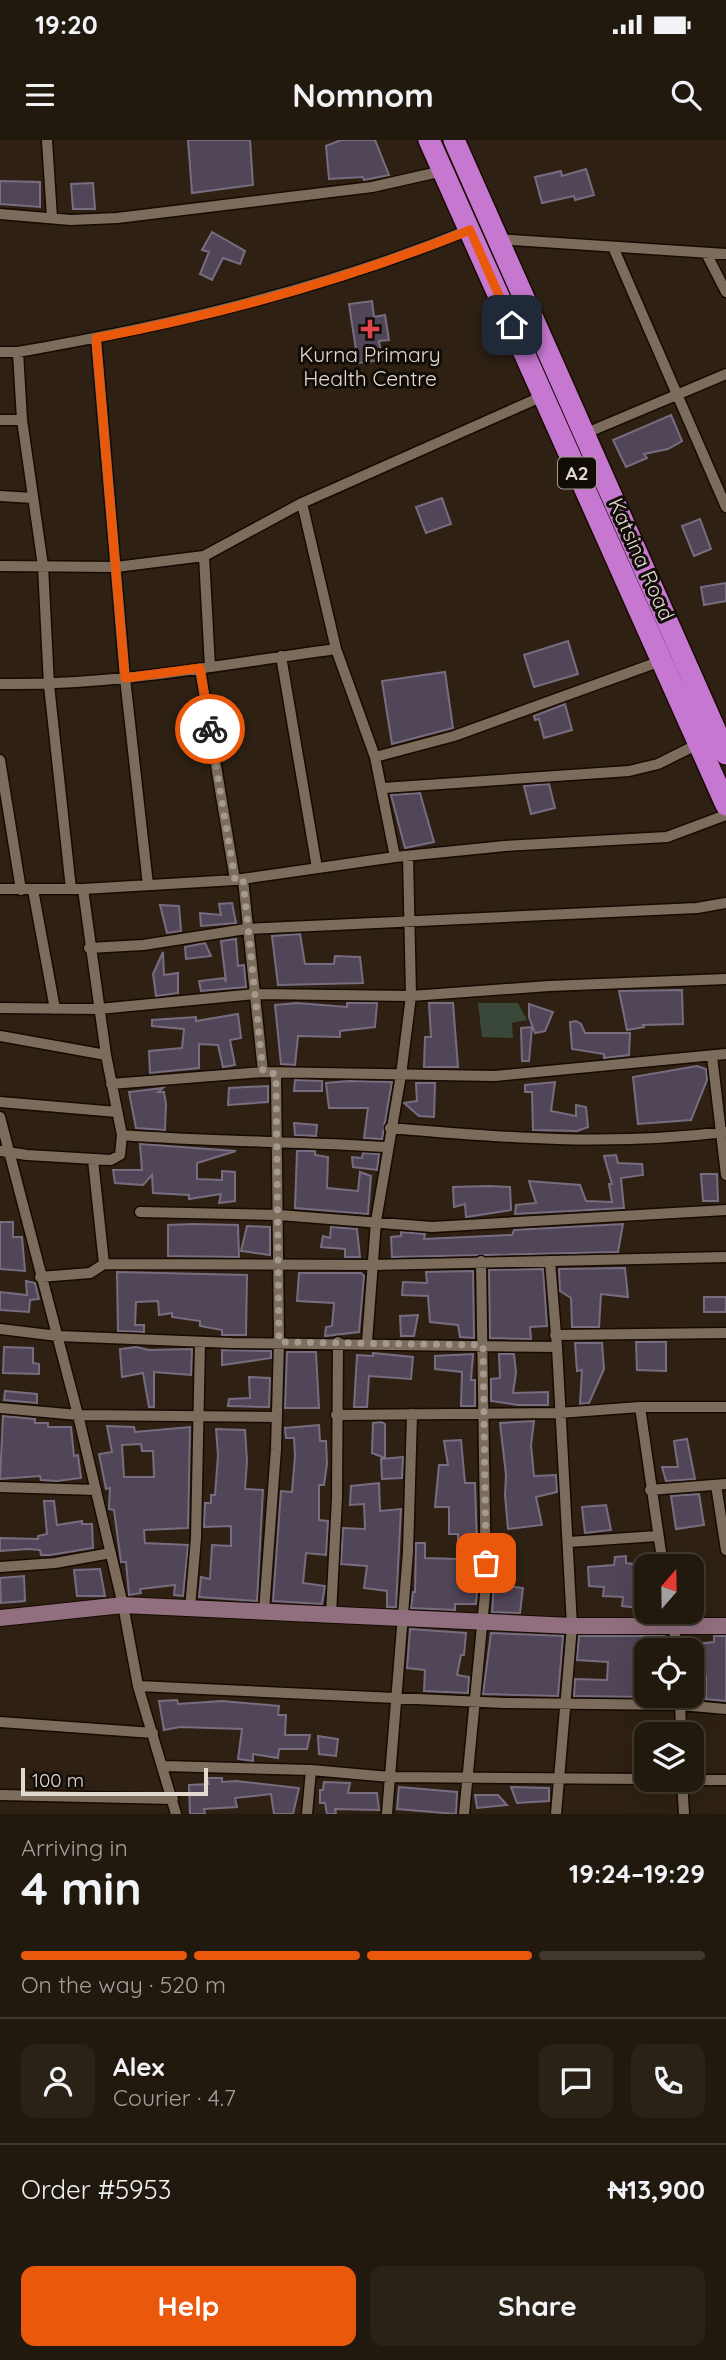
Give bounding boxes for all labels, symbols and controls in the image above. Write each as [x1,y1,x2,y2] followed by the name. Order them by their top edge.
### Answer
[35,8,98,41] text: 19:20
[292,75,434,115] text: Nomnom
[21,76,59,114] icon: menu
[667,76,705,114] icon: search
[482,295,542,355] pin
[493,306,531,344] icon: home
[360,319,380,339] marker: Kurna Primary Health Centre
[299,341,441,391] place label: Kurna Primary Health Centre
[558,458,596,488] road number: A2
[603,494,681,624] street label: Katsina Road
[175,694,245,764] courier
[191,710,229,748] icon: bike
[456,1533,516,1593] pin
[467,1544,505,1582] icon: bag
[634,1554,704,1624] north arrow
[634,1554,704,1792] map controls
[634,1638,704,1708] button: locate
[634,1722,704,1792] button: layers
[21,1765,208,1797] scale bar
[32,1768,84,1792] text: 100 m
[21,1833,128,1862] text: Arriving in
[569,1857,705,1890] text: 19:24–19:29
[21,1859,142,1917] text: 4 min
[21,1970,226,1999] text: On the way · 520 m
[21,2044,95,2118] button: person
[539,2044,613,2118] button: chat
[631,2044,705,2118] button: phone
[113,2050,164,2083] text: Alex
[113,2083,236,2112] text: Courier · 4.7
[21,2173,171,2206] text: Order #5953
[608,2173,705,2206] text: ₦13,900
[21,2266,356,2346] button: Help
[370,2266,705,2346] button: Share

